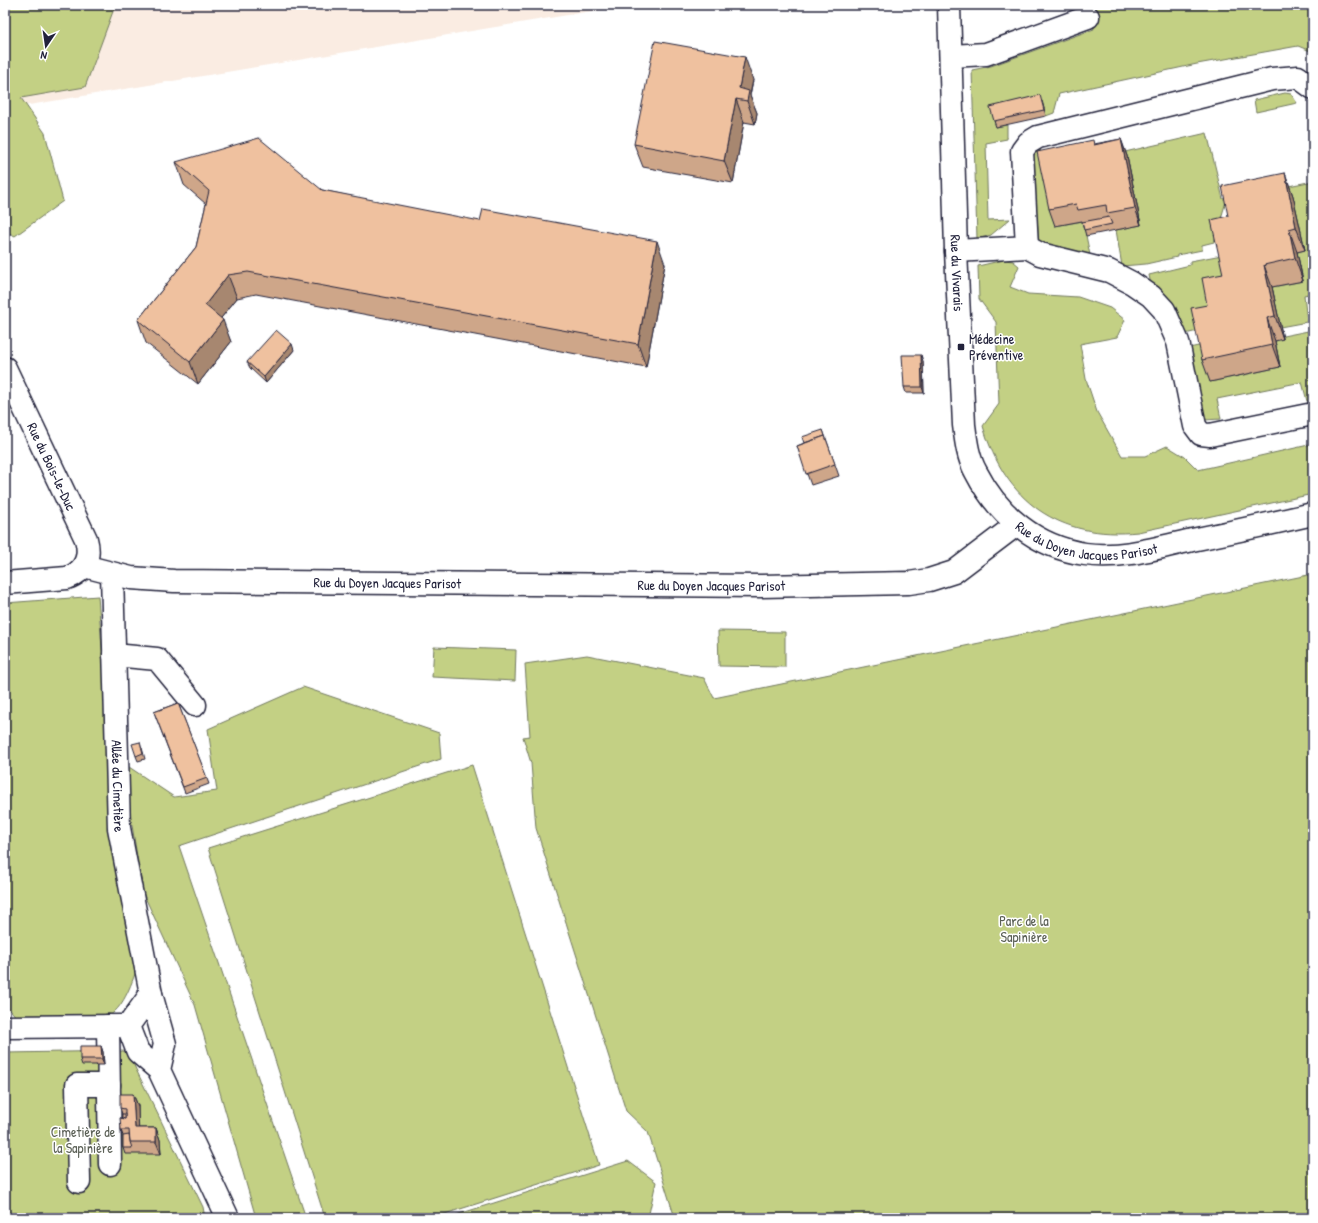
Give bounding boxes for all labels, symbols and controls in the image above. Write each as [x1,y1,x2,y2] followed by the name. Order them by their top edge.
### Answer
[26,26,66,66] north arrow
[39,48,48,63] text: N
[947,234,969,312] street label: Rue du Vivarais
[969,329,1024,364] place label: Médecine Préventive
[956,342,966,352] marker: Médecine Préventive
[23,419,81,514] street label: Rue du Bois-le-Duc
[1012,516,1159,565] street label: Rue du Doyen Jacques Parisot
[314,572,461,593] street label: Rue du Doyen Jacques Parisot
[638,575,785,596] street label: Rue du Doyen Jacques Parisot
[108,740,130,834] street label: Allée du Cimetière
[999,911,1049,947] park label: Parc de la Sapinière
[51,1122,116,1158] park label: Cimetière de la Sapinière

